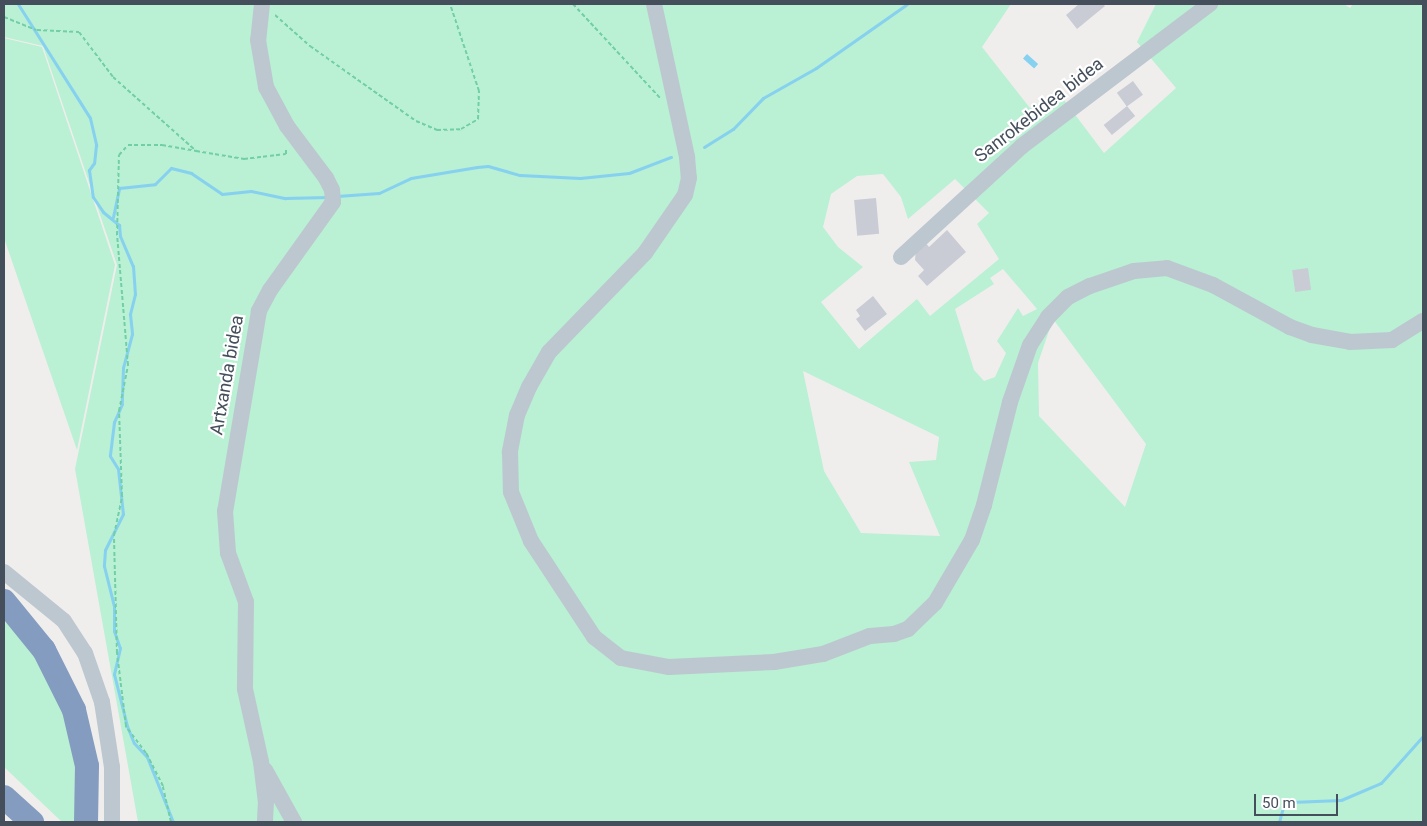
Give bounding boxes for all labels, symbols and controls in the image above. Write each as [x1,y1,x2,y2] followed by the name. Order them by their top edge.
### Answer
[970,53,1108,167] street label: Sanrokebidea bidea
[206,313,248,437] street label: Artxanda bidea
[1257,784,1341,816] scale bar
[1262,794,1296,812] text: 50 m

